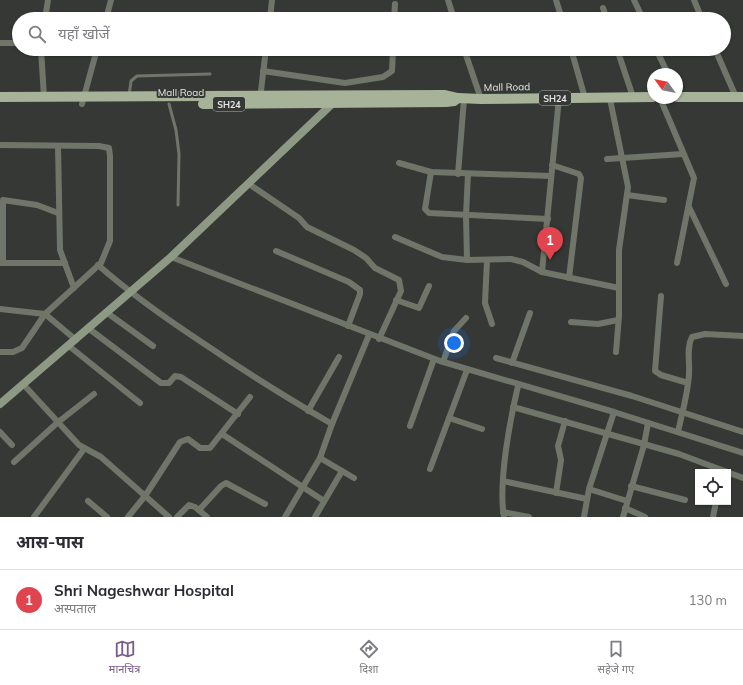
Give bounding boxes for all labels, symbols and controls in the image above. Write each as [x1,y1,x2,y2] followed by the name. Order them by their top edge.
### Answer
[12,12,731,56] search box
[26,23,48,45] icon: search
[58,24,110,43] text: यहाँ खोजें
[647,68,683,104] north arrow
[484,80,530,94] street label: Mall Road
[158,86,204,99] street label: Mall Road
[539,91,571,105] road number: SH24
[213,97,245,111] road number: SH24
[537,227,563,260] pin: 1
[444,333,464,353] your location
[695,469,731,505] map controls
[695,469,731,505] button: locate
[16,531,83,552] text: आस-पास
[54,581,234,600] text: Shri Nageshwar Hospital
[25,592,33,608] text: 1
[689,592,727,608] text: 130 m
[54,600,96,616] text: अस्पताल
[109,638,140,677] tab: मानचित्र
[358,638,380,677] tab: दिशा
[598,638,634,677] tab: सहेजे गए

